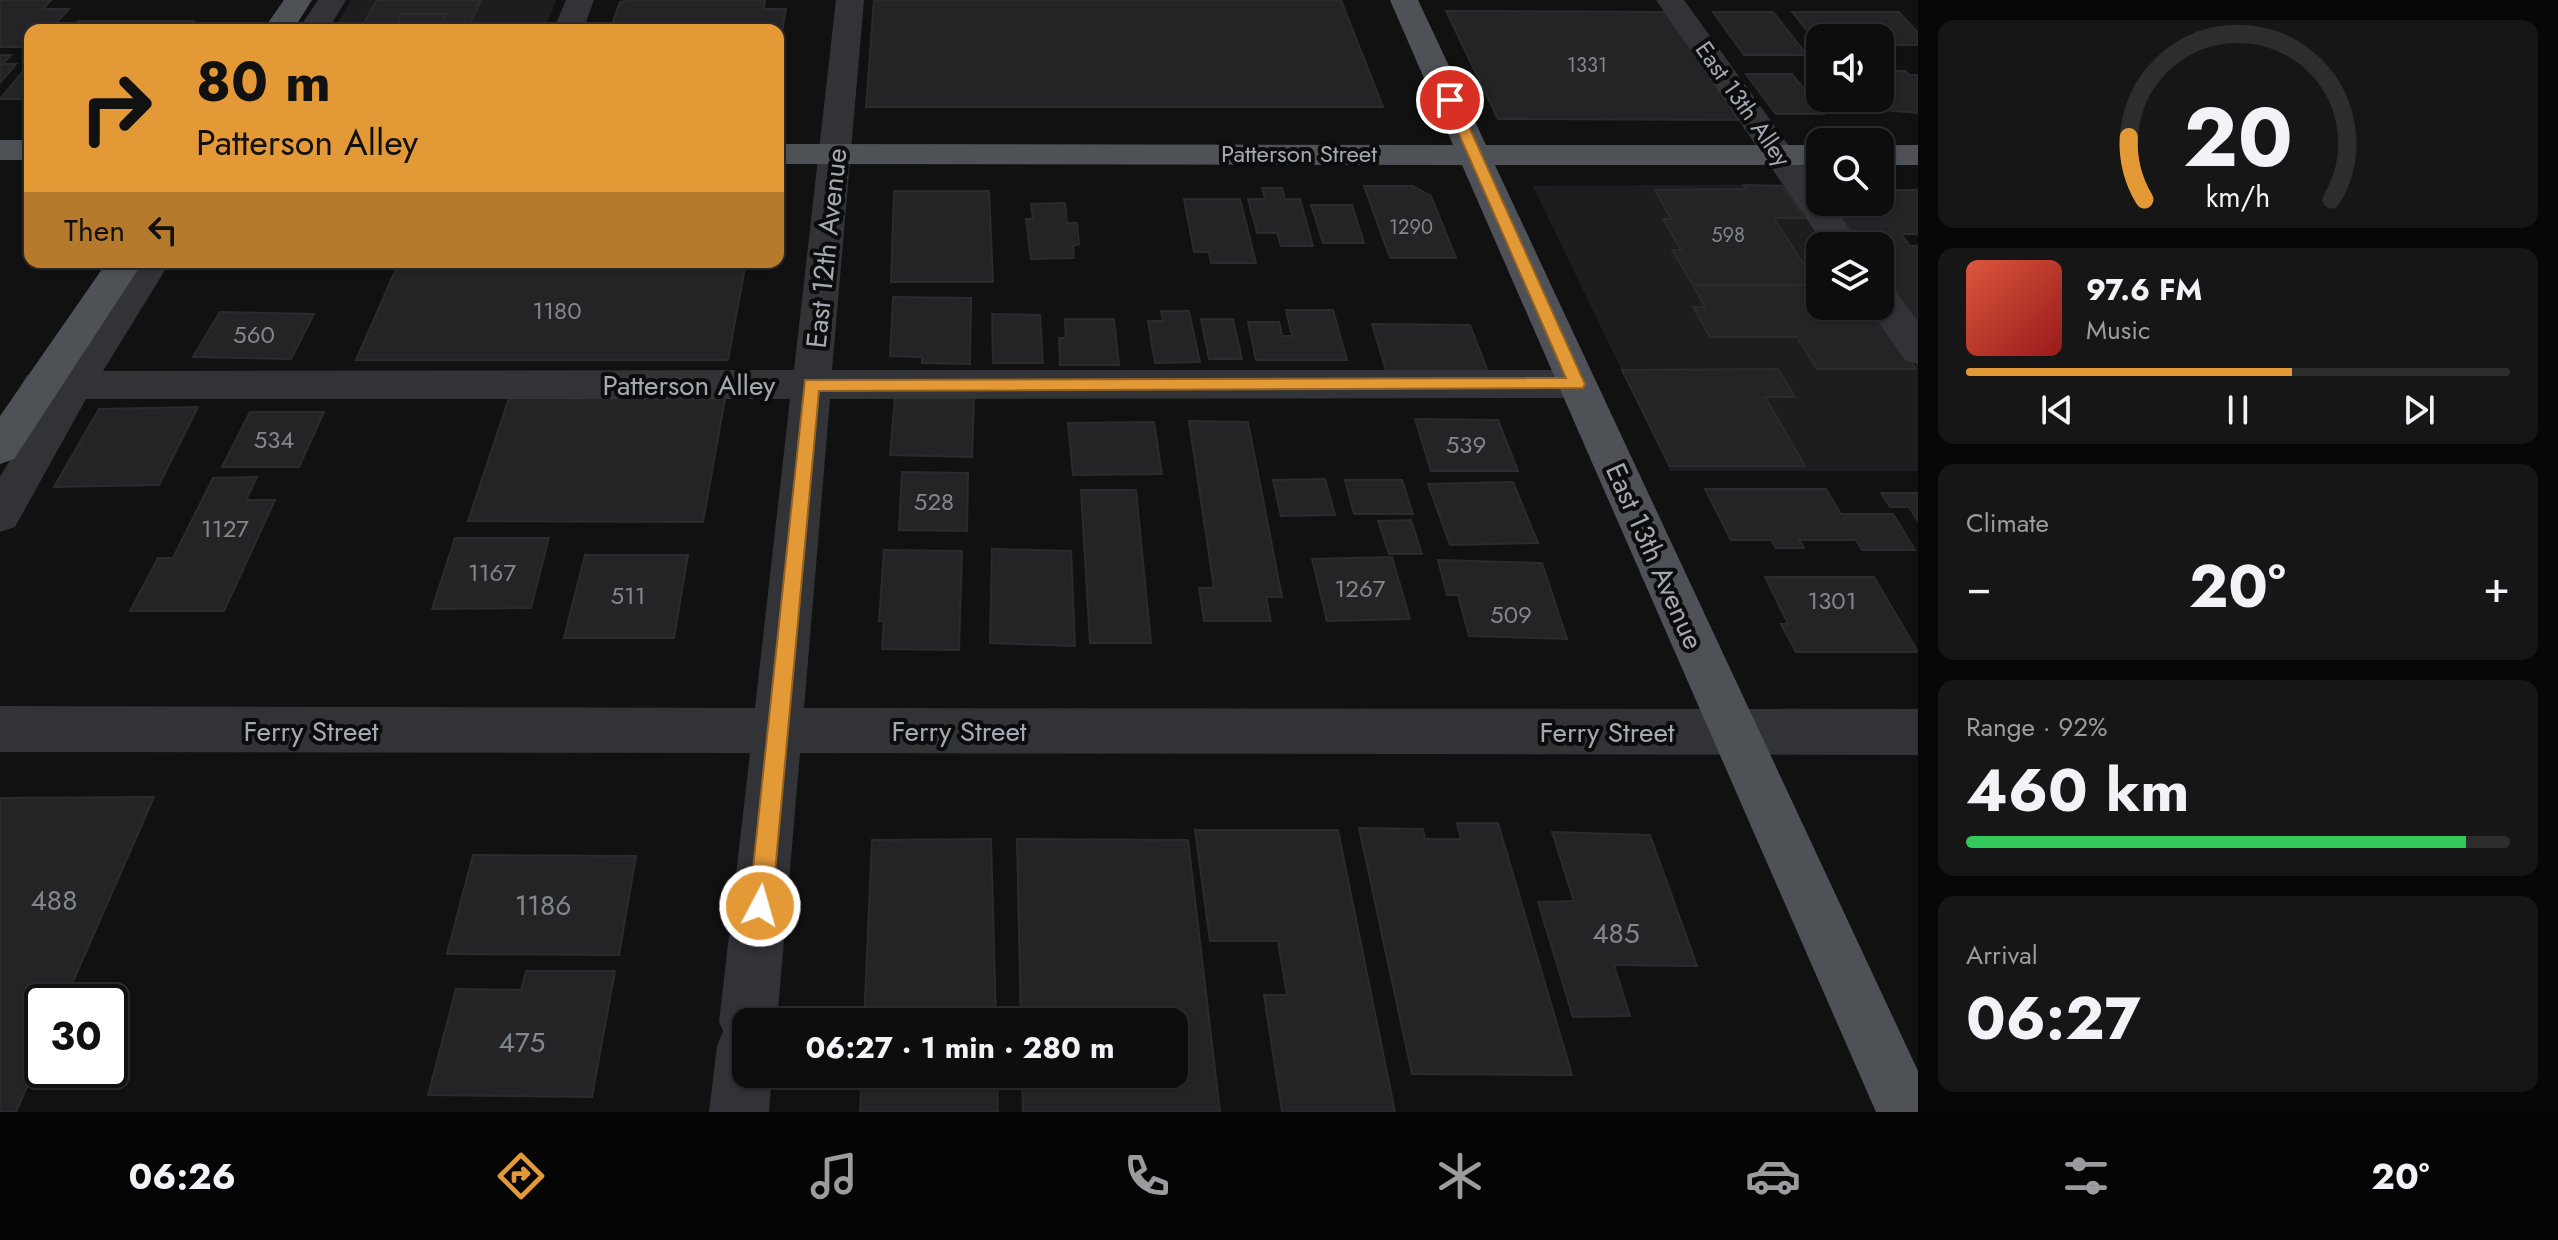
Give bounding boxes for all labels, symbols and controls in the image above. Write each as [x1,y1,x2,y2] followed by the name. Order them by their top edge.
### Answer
[1806,24,1894,320] map controls
[1806,24,1894,112] button: sound
[1687,34,1800,174] street label: East 13th Alley
[196,41,331,122] text: 80 m
[1567,51,1607,80] house number: 1331
[64,56,168,160] icon: right
[1416,66,1484,134] pin
[2183,77,2293,197] text: 20
[1428,78,1472,122] icon: arrive
[196,116,418,168] text: Patterson Alley
[1806,128,1894,216] button: search
[1221,136,1377,171] street label: Patterson Street
[796,146,857,350] street label: East 12th Avenue
[2206,176,2270,218] text: km/h
[141,208,185,252] icon: left
[64,209,125,252] text: Then
[1389,213,1433,242] house number: 1290
[1711,221,1745,250] house number: 598
[1806,232,1894,320] button: layers
[2086,268,2202,311] text: 97.6 FM
[532,293,582,328] house number: 1180
[2086,311,2150,349] text: Music
[233,317,275,352] house number: 560
[603,365,776,406] street label: Patterson Alley
[2035,388,2079,432] icon: previous
[2216,388,2260,432] icon: pause
[2397,388,2441,432] icon: next
[254,422,294,457] house number: 534
[1446,427,1486,462] house number: 539
[1595,456,1714,656] street label: East 13th Avenue
[914,484,954,519] house number: 528
[1966,504,2049,542] text: Climate
[201,511,249,546] house number: 1127
[2189,543,2286,630] text: 20°
[468,555,516,590] house number: 1167
[1966,555,1992,619] text: −
[2483,555,2510,619] text: +
[1335,571,1386,606] house number: 1267
[610,578,646,613] house number: 511
[1807,583,1857,618] house number: 1301
[1490,597,1532,632] house number: 509
[1966,708,2108,746] text: Range · 92%
[243,711,379,752] street label: Ferry Street
[891,711,1027,752] street label: Ferry Street
[1539,712,1675,753] street label: Ferry Street
[1966,747,2190,834] text: 460 km
[718,864,802,948] position arrow
[31,880,77,921] house number: 488
[515,885,571,926] house number: 1186
[1592,913,1640,954] house number: 485
[1966,936,2038,974] text: Arrival
[1966,975,2141,1062] text: 06:27
[24,984,128,1088] speed limit sign: 30
[499,1022,545,1063] house number: 475
[805,1026,1115,1069] text: 06:27 · 1 min · 280 m
[493,1148,549,1204] icon: directions
[806,1148,862,1204] icon: music
[1119,1148,1175,1204] icon: phone
[1432,1148,1488,1204] icon: climate
[1745,1148,1801,1204] icon: car
[2058,1148,2114,1204] icon: filters
[129,1150,236,1202] text: 06:26
[2371,1150,2429,1202] text: 20°

